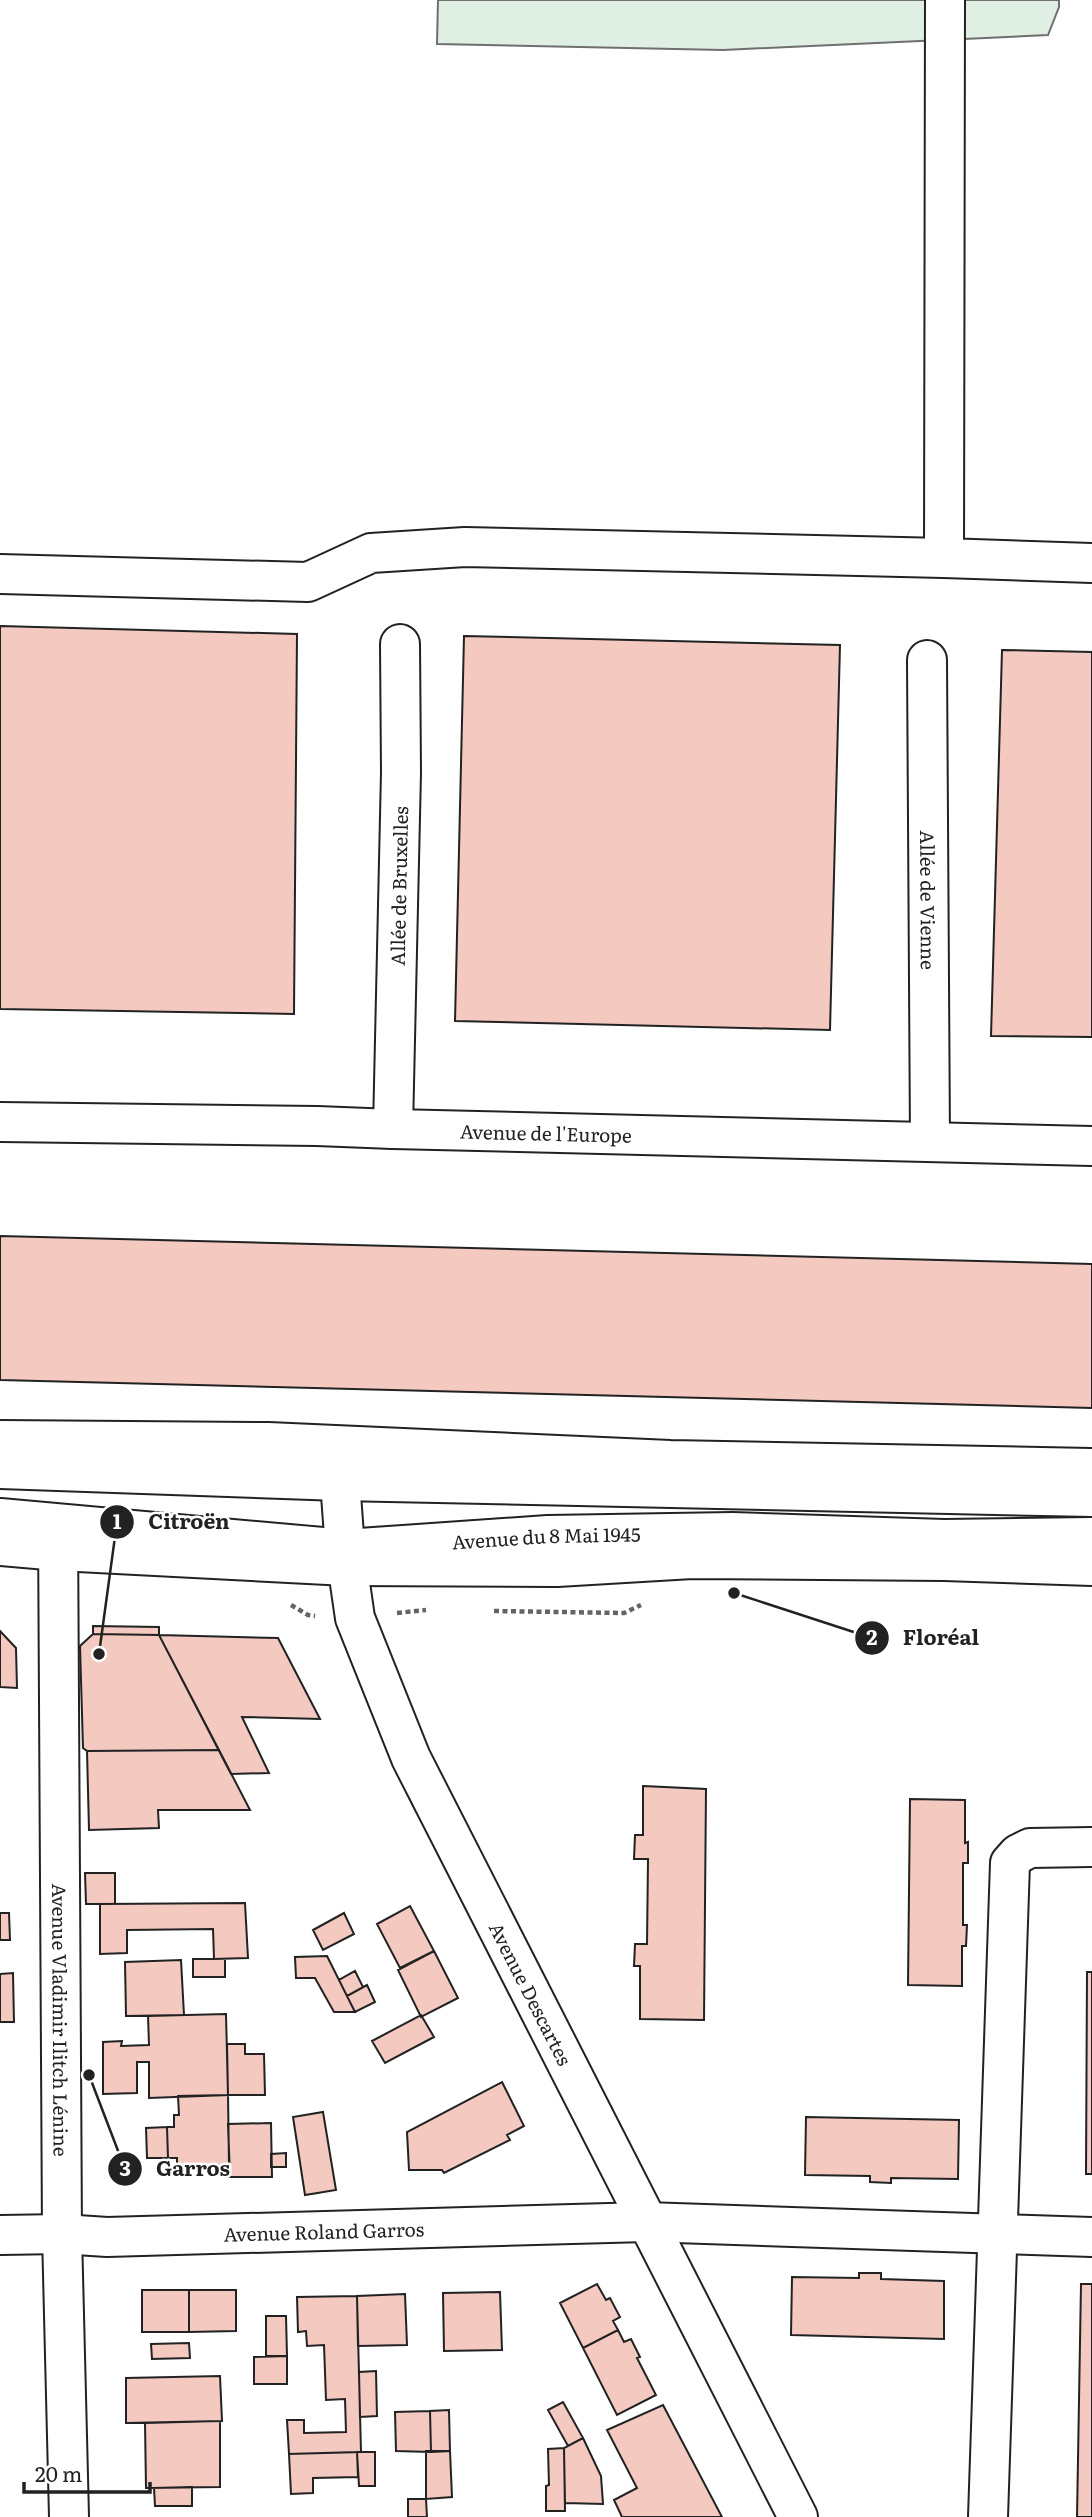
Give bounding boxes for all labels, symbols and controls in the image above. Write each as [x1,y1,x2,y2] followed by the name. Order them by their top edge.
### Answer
[383,806,414,966] street label: Allée de Bruxelles
[914,830,943,970] street label: Allée de Vienne
[460,1117,632,1149] street label: Avenue de l'Europe
[100,1501,244,1543] callout: Citroën
[113,1504,122,1535] text: 1
[148,1504,230,1535] text: Citroën
[451,1519,641,1556] street label: Avenue du 8 Mai 1945
[854,1617,993,1659] callout: Floréal
[866,1620,878,1651] text: 2
[903,1620,980,1651] text: Floréal
[46,1883,76,2157] street label: Avenue Vladimir Ilitch Lénine
[483,1917,580,2070] street label: Avenue Descartes
[107,2148,244,2190] callout: Garros
[119,2151,131,2182] text: 3
[156,2151,230,2182] text: Garros
[223,2214,425,2248] street label: Avenue Roland Garros
[24,2450,150,2494] scale bar
[35,2457,82,2488] text: 20 m

